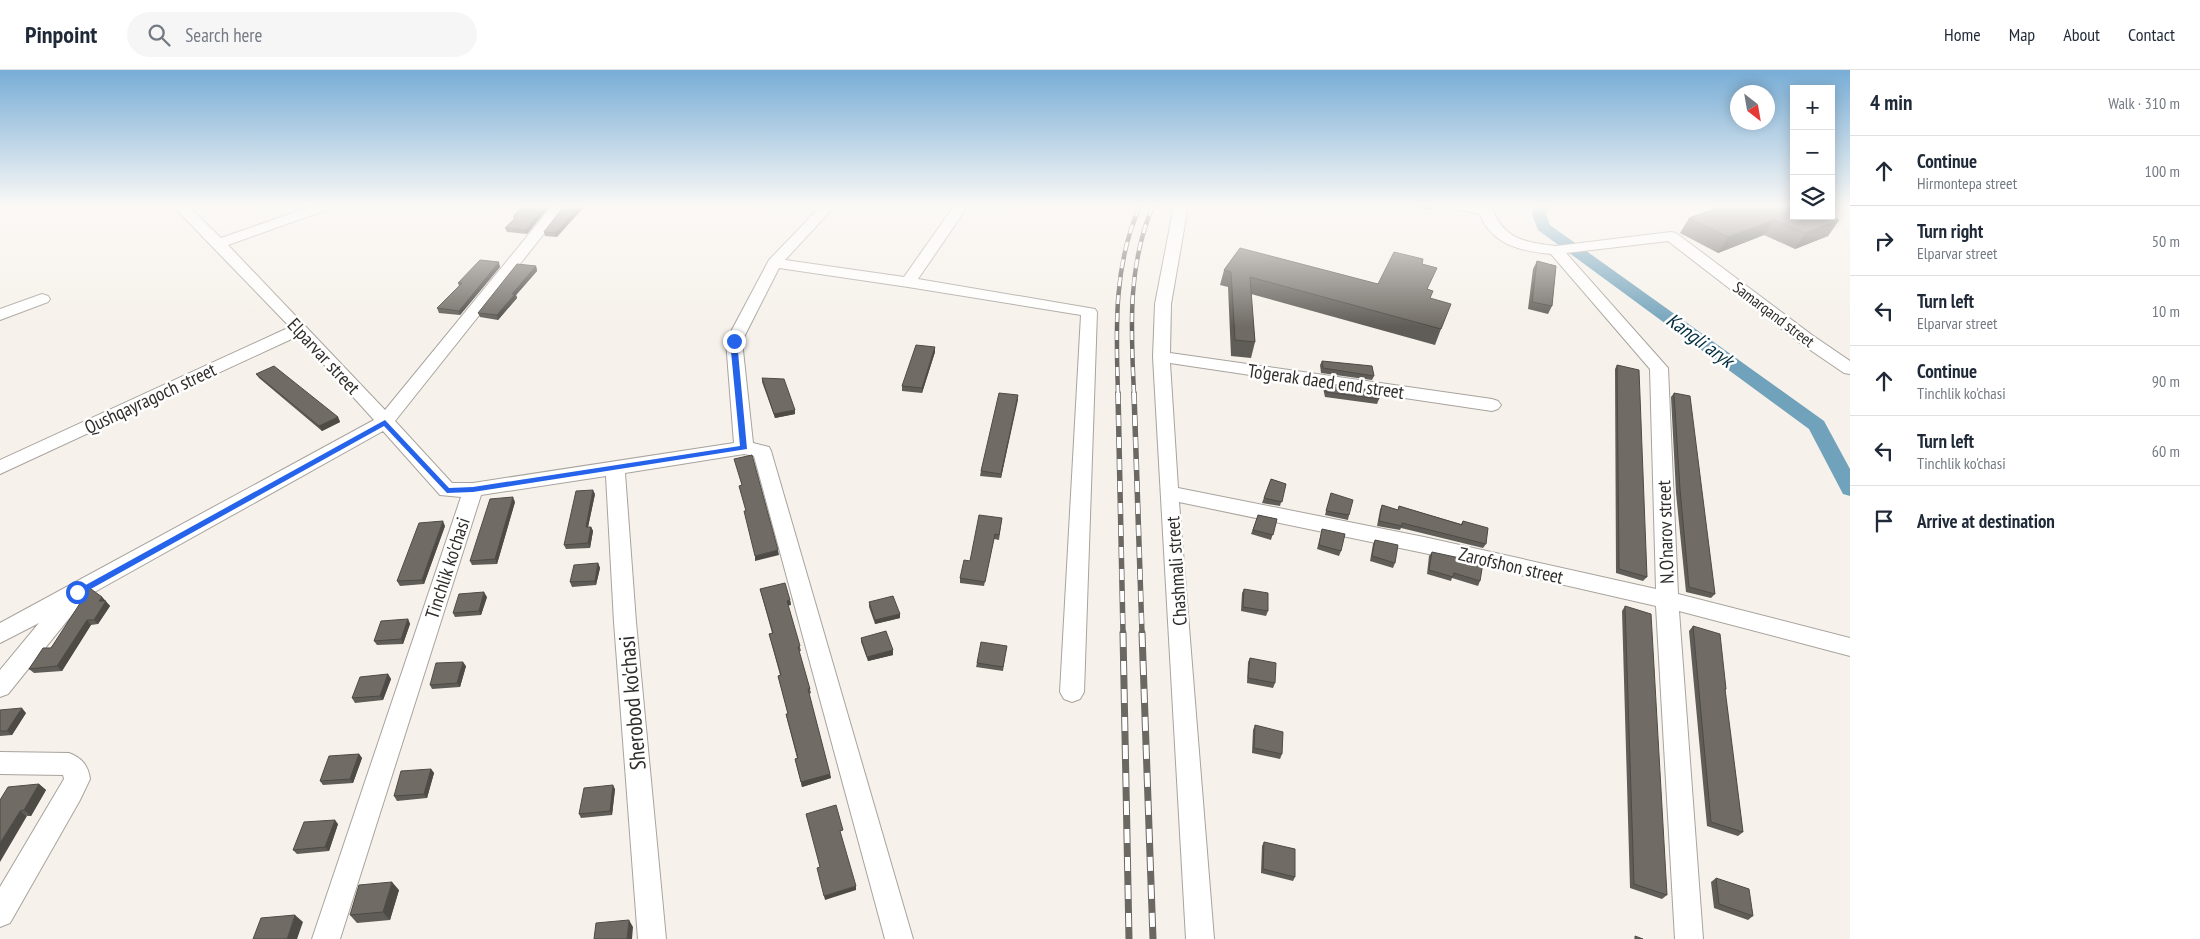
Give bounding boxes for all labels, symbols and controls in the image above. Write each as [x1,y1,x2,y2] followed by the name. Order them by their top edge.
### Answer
[127,12,477,57] search box
[25,19,97,50] text: Pinpoint
[145,21,173,49] icon: search
[185,23,262,47] text: Search here
[1944,23,1981,46] text: Home
[2009,23,2035,46] text: Map
[2063,23,2100,46] text: About
[2128,23,2175,46] text: Contact
[1730,85,1775,130] north arrow
[1790,85,1835,220] map controls
[1790,85,1835,130] button: +
[1870,89,1912,116] text: 4 min
[2108,93,2180,113] text: Walk · 310 m
[1790,130,1835,175] button: −
[1917,149,1977,173] text: Continue
[1870,157,1898,185] icon: ahead
[2145,161,2180,181] text: 100 m
[1917,173,2017,193] text: Hirmontepa street
[1790,175,1835,220] button: layers
[1917,219,1983,243] text: Turn right
[1870,227,1898,255] icon: right
[2152,231,2180,251] text: 50 m
[1917,243,1997,263] text: Elparvar street
[1729,277,1819,351] street label: Samarqand street
[1917,289,1974,313] text: Turn left
[1870,297,1898,325] icon: left
[2152,301,2180,321] text: 10 m
[1661,307,1741,374] water label: Kangli aryk
[283,313,366,400] street label: Elparvar street
[1917,313,1997,333] text: Elparvar street
[723,330,746,353] route end
[80,357,220,439] street label: Qushqayragoch street
[1246,358,1406,404] street label: To'gerak daed end street
[1917,359,1977,383] text: Continue
[1870,367,1898,395] icon: ahead
[2152,371,2180,391] text: 90 m
[1917,383,2006,403] text: Tinchlik ko'chasi
[1917,429,1974,453] text: Turn left
[1870,437,1898,465] icon: left
[2152,441,2180,461] text: 60 m
[1917,453,2006,473] text: Tinchlik ko'chasi
[1651,479,1679,584] street label: N.O'narov street
[1870,507,1898,535] icon: arrive
[1917,509,2055,533] text: Arrive at destination
[419,514,475,622] street label: Tinchlik ko'chasi
[1160,515,1192,627] street label: Chashmali street
[1456,541,1566,589] street label: Zarofshon street
[66,581,89,604] route start
[612,635,652,771] street label: Sherobod ko'chasi

